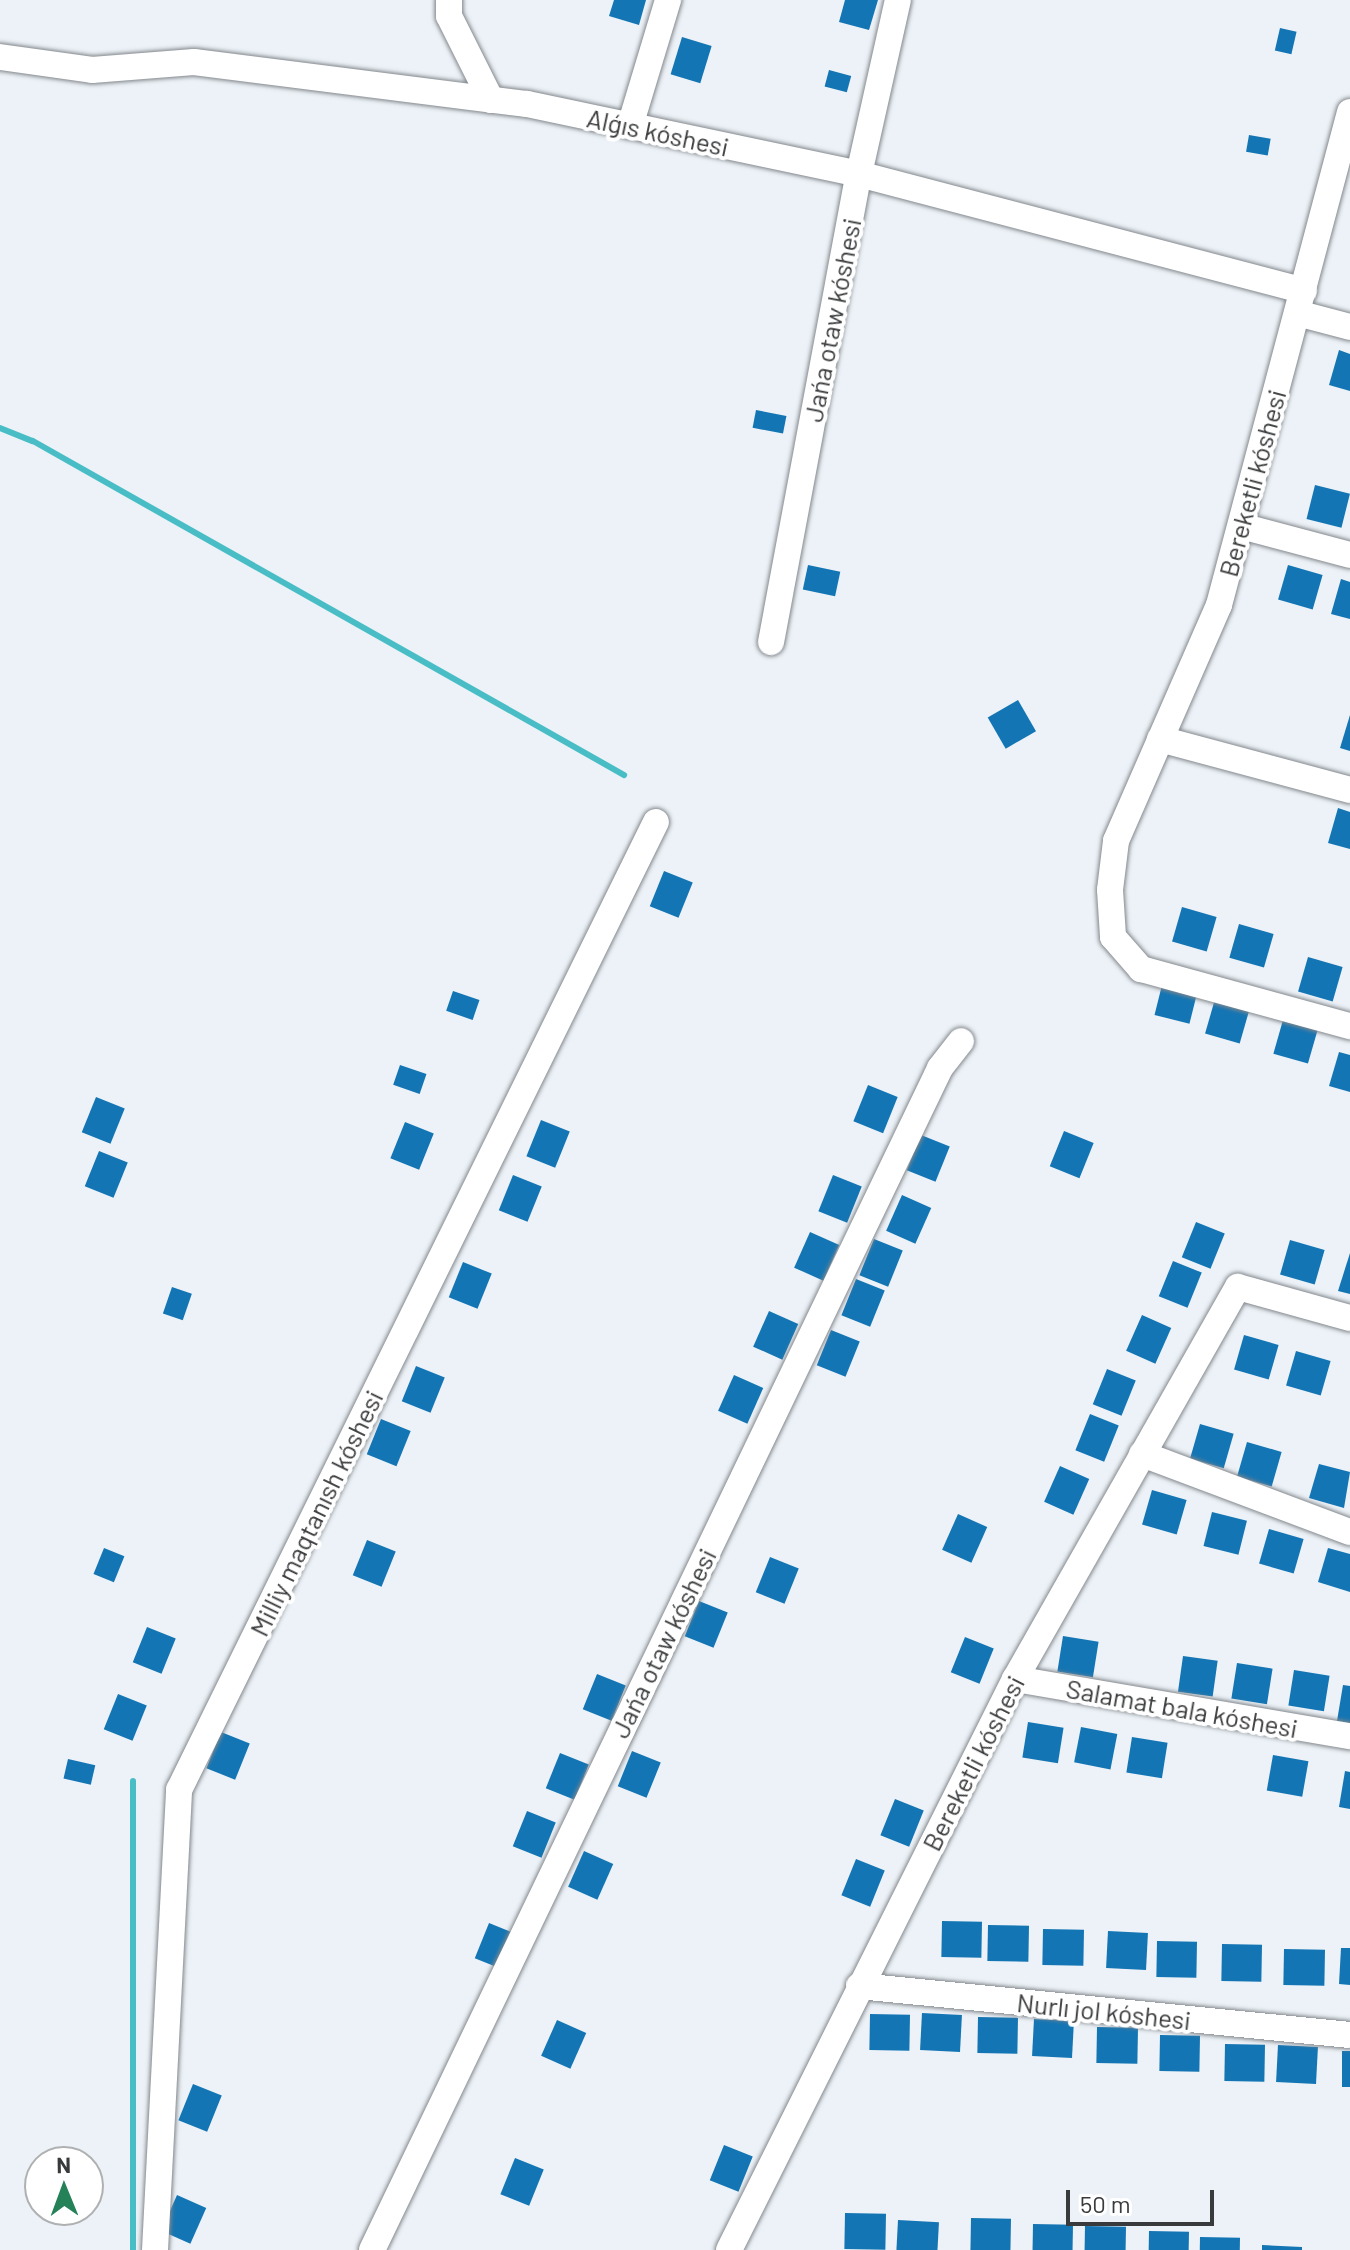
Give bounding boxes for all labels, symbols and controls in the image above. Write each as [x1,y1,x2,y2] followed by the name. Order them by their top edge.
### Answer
[584,102,732,162] street label: Alǵıs kóshesi
[797,215,867,425] street label: Jańa otaw kóshesi
[1212,386,1292,580] street label: Bereketli kóshesi
[243,1385,389,1641] street label: Milliy maqtanısh kóshesi
[604,1543,722,1743] street label: Jańa otaw kóshesi
[915,1670,1031,1856] street label: Bereketli kóshesi
[1064,1672,1300,1744] street label: Salamat bala kóshesi
[1015,1986,1193,2036] street label: Nurlı jol kóshesi
[24,2146,104,2226] north arrow
[56,2151,71,2177] text: N
[1070,2174,1218,2224] scale bar
[1080,2189,1131,2218] text: 50 m

